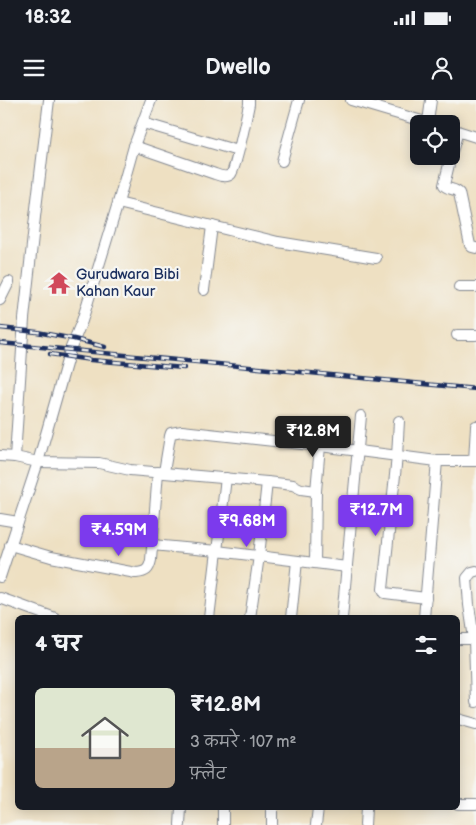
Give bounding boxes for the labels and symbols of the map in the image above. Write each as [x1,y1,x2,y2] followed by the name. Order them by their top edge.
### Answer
[76,265,179,301] place label: Gurudwara Bibi Kahan Kaur
[46,270,72,296] temple icon: Gurudwara Bibi Kahan Kaur
[272,416,354,458] pin: ₹12.8M
[335,494,417,537] pin: ₹12.7M
[206,506,288,548] pin: ₹9.68M
[78,514,160,557] pin: ₹4.59M

